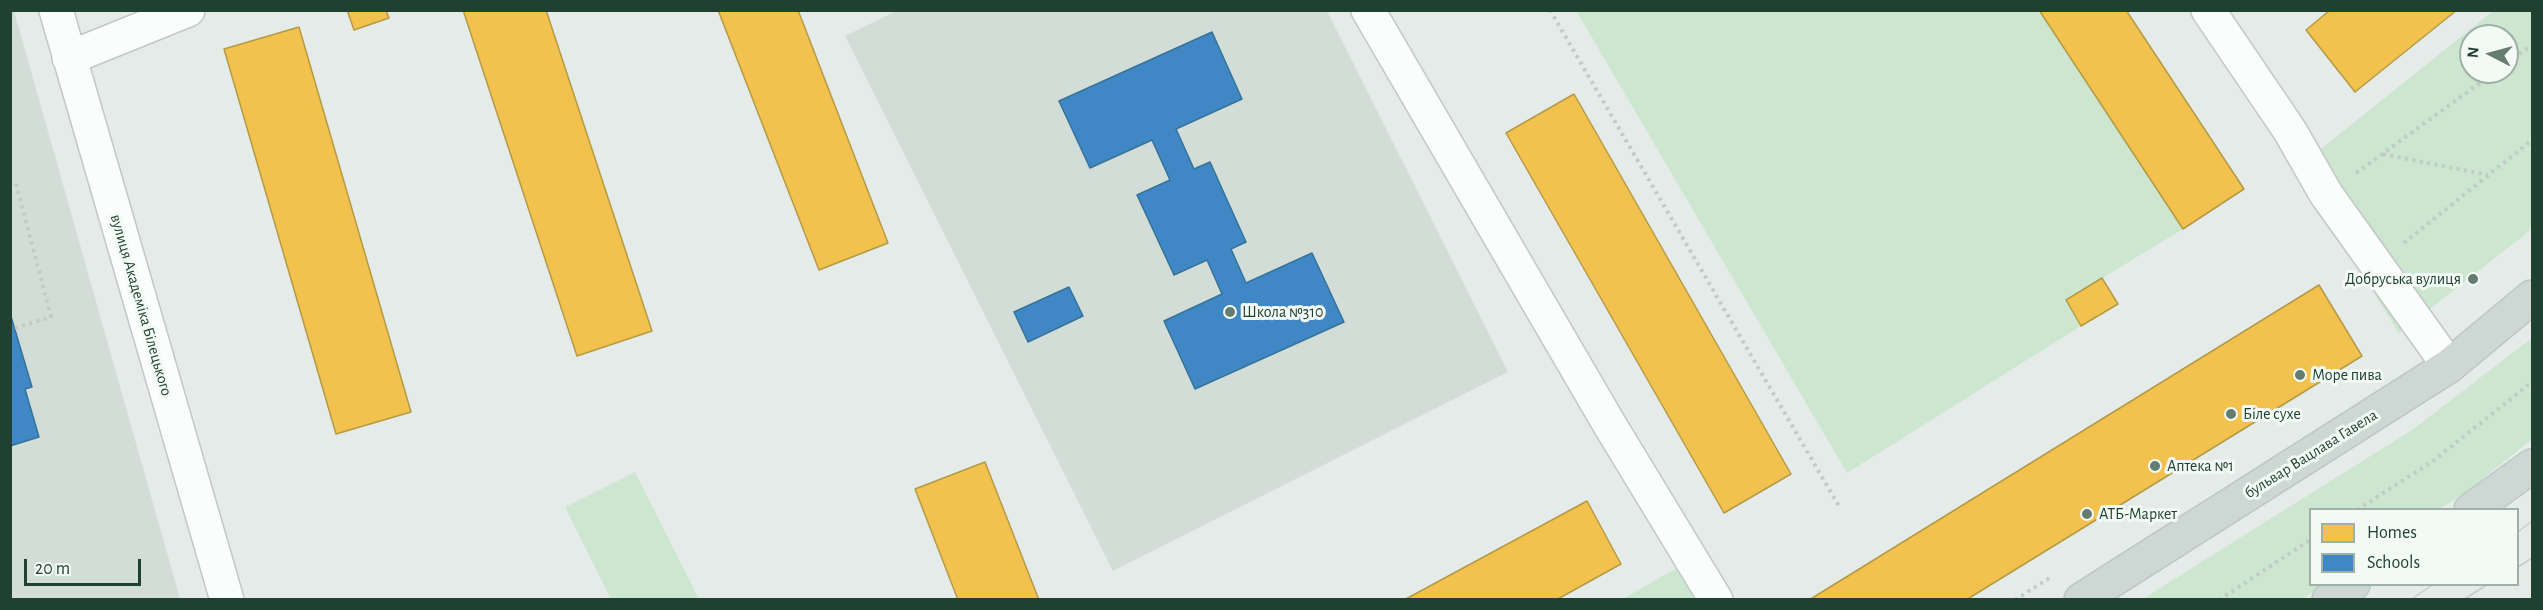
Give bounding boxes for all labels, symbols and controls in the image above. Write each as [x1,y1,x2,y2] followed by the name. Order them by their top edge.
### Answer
[2459,24,2519,84] north arrow
[2465,46,2482,59] text: N
[106,212,176,398] street label: вулиця Академіка Білецького
[2345,269,2461,289] place label: Добруська вулиця
[2466,272,2480,286] marker: Добруська вулиця
[1242,302,1323,322] place label: Школа №310
[1223,305,1237,319] marker: Школа №310
[2312,365,2382,385] place label: Море пива
[2293,368,2307,382] marker: Море пива
[2243,404,2301,424] place label: Біле сухе
[2241,405,2381,503] street label: бульвар Вацлава Гавела
[2224,407,2238,421] marker: Біле сухе
[2167,456,2234,476] place label: Аптека №1
[2148,459,2162,473] marker: Аптека №1
[2099,504,2177,524] place label: АТБ-Маркет
[2080,507,2094,521] marker: АТБ-Маркет
[2309,508,2519,586] legend
[2367,524,2417,542] text: Homes
[27,547,144,585] scale bar
[2367,554,2420,572] text: Schools
[35,560,70,578] text: 20 m

